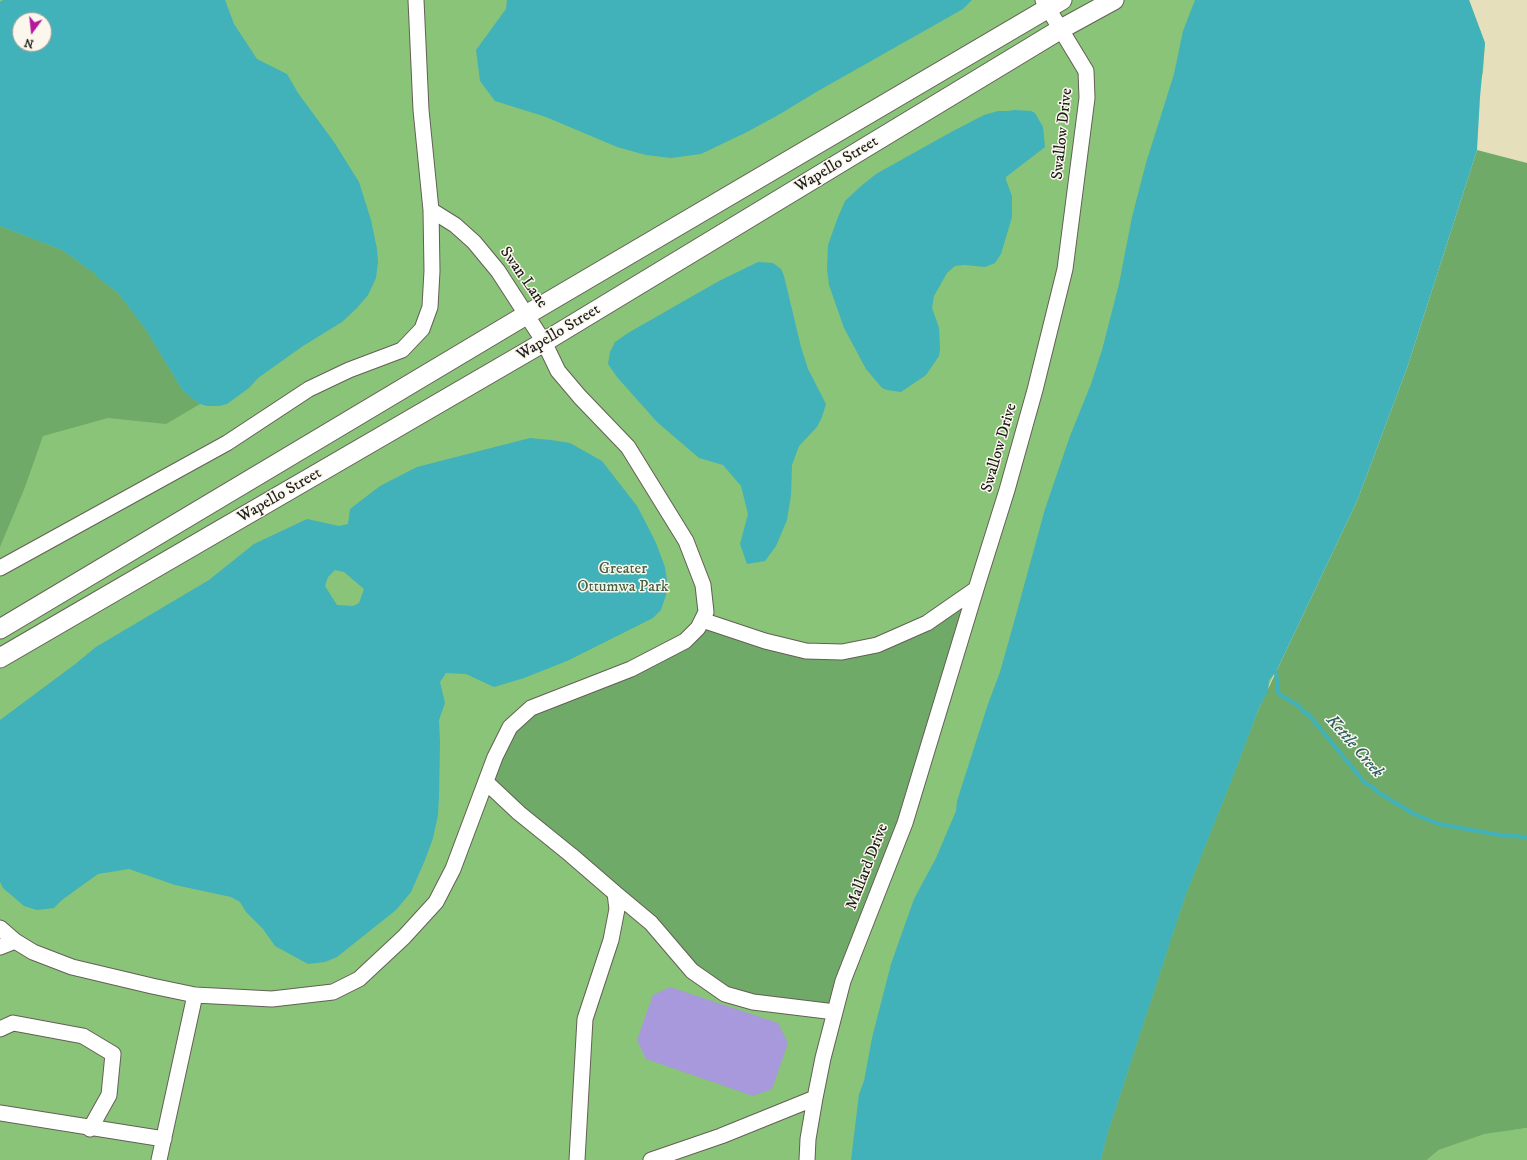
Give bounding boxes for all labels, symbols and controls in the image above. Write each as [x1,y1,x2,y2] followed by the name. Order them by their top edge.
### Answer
[12,12,52,52] north arrow
[23,35,35,51] text: N
[1049,87,1077,181] street label: Swallow Drive
[792,133,882,197] street label: Wapello Street
[495,244,551,312] street label: Swan Lane
[514,301,604,365] street label: Wapello Street
[978,401,1022,495] street label: Swallow Drive
[235,464,325,528] street label: Wapello Street
[577,560,669,598] park label: Greater Ottumwa Park
[1321,711,1387,783] water label: Kettle Creek
[843,821,893,913] street label: Mallard Drive

